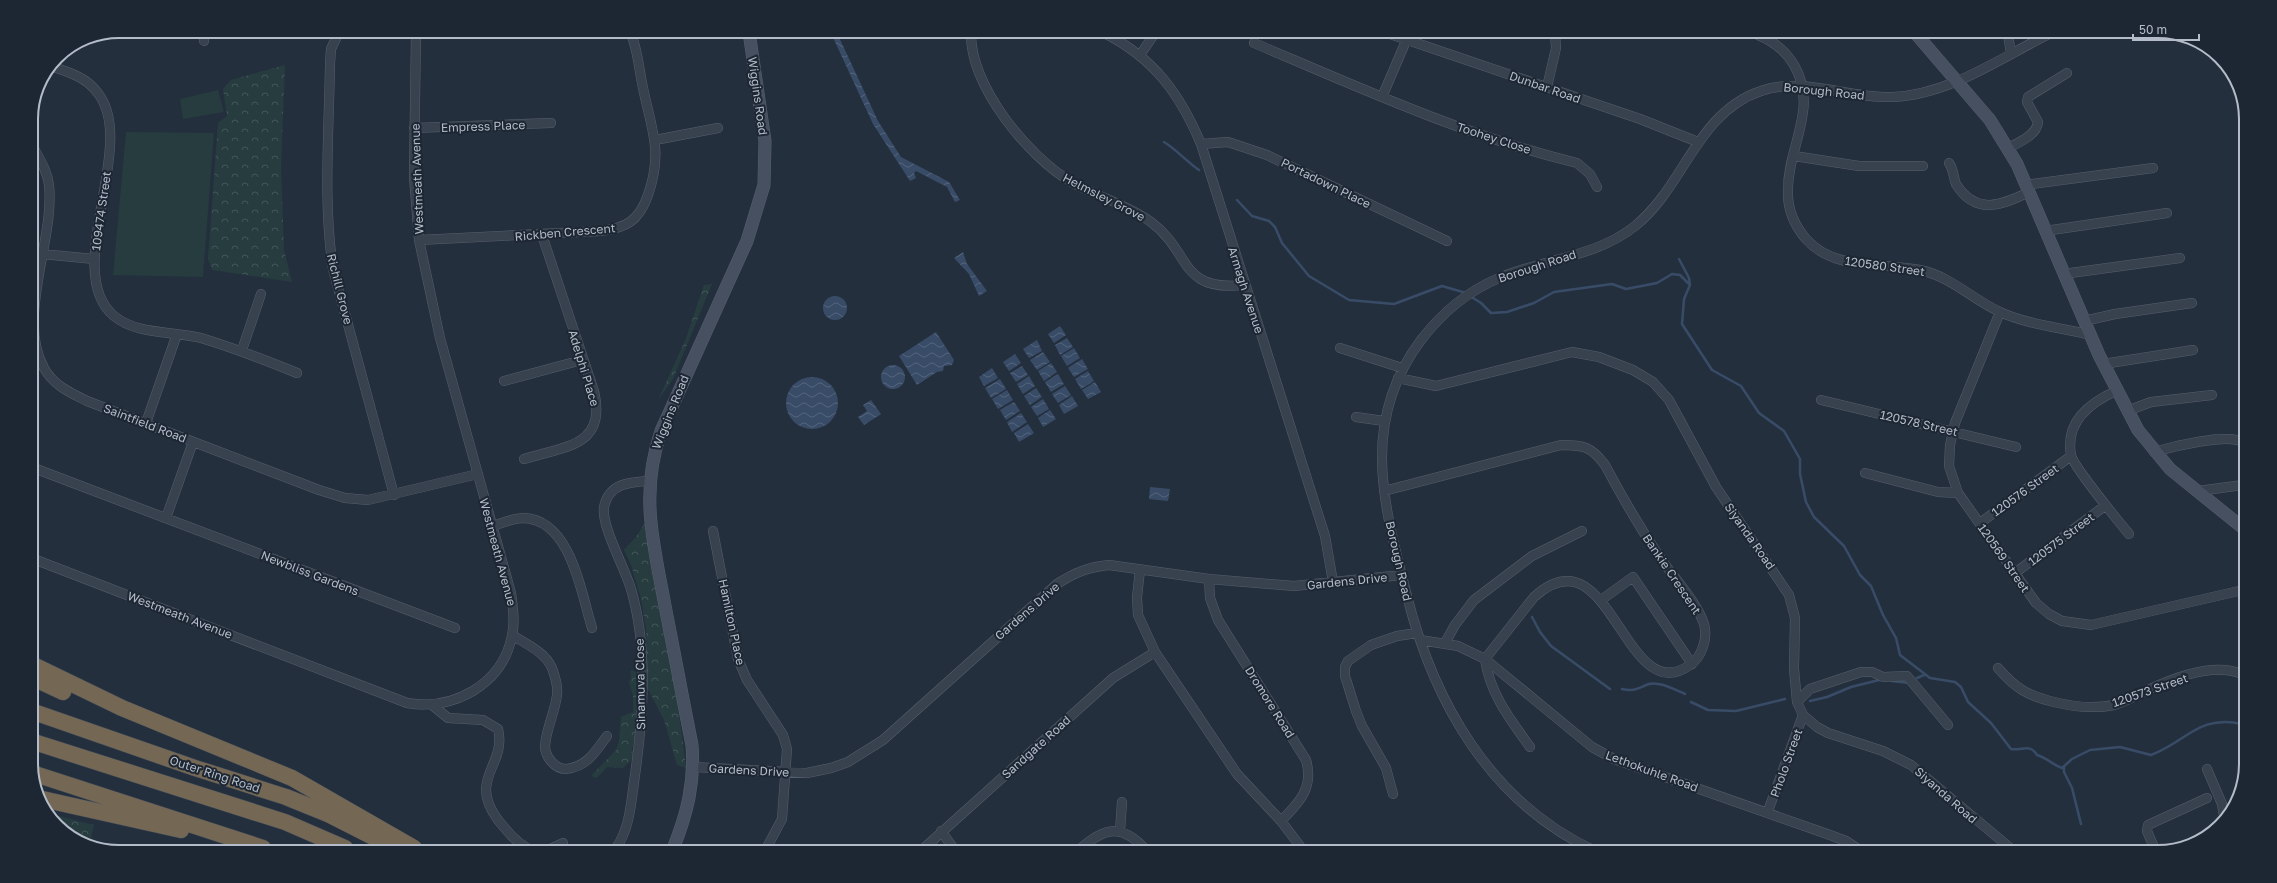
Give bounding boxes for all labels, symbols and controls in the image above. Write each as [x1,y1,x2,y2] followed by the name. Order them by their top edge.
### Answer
[2133,16,2199,42] scale bar
[2139,22,2167,37] text: 50 m
[745,56,771,136] street label: Wiggins Road
[1507,68,1583,106] street label: Dunbar Road
[1783,79,1865,103] street label: Borough Road
[440,117,526,135] street label: Empress Place
[1455,119,1533,157] street label: Toohey Close
[408,123,426,235] street label: Westmeath Avenue
[1279,155,1373,211] street label: Portadown Place
[88,170,114,252] street label: 109474 Street
[1060,170,1148,224] street label: Helmsley Grove
[514,220,616,244] street label: Rickben Crescent
[1225,245,1267,335] street label: Armagh Avenue
[1496,246,1578,286] street label: Borough Road
[324,252,356,326] street label: Richill Grove
[1844,253,1926,279] street label: 120580 Street
[565,328,603,408] street label: Adelphi Place
[648,373,692,451] street label: Wiggins Road
[101,400,189,446] street label: Saintfield Road
[1879,407,1960,439] street label: 120578 Street
[1989,461,2062,519] street label: 120576 Street
[476,496,520,608] street label: Westmeath Avenue
[1721,500,1779,572] street label: Siyanda Road
[2025,509,2097,569] street label: 120575 Street
[1383,520,1415,602] street label: Borough Road
[1975,521,2033,595] street label: 120569 Street
[1640,531,1705,617] street label: Bankie Crescent
[259,547,361,599] street label: Newbliss Gardens
[1306,569,1388,593] street label: Gardens Drive
[716,578,748,666] street label: Hamilton Place
[992,579,1062,643] street label: Gardens Drive
[126,588,235,642] street label: Westmeath Avenue
[632,638,648,730] street label: Sinamuva Close
[1242,663,1298,741] street label: Dromore Road
[2110,670,2190,710] street label: 120573 Street
[998,712,1074,782] street label: Sandgate Road
[1767,726,1805,799] street label: Pholo Street
[1604,747,1700,795] street label: Lethokuhle Road
[168,752,262,796] street label: Outer Ring Road
[708,760,790,780] street label: Gardens Drive
[1912,764,1980,826] street label: Siyanda Road

